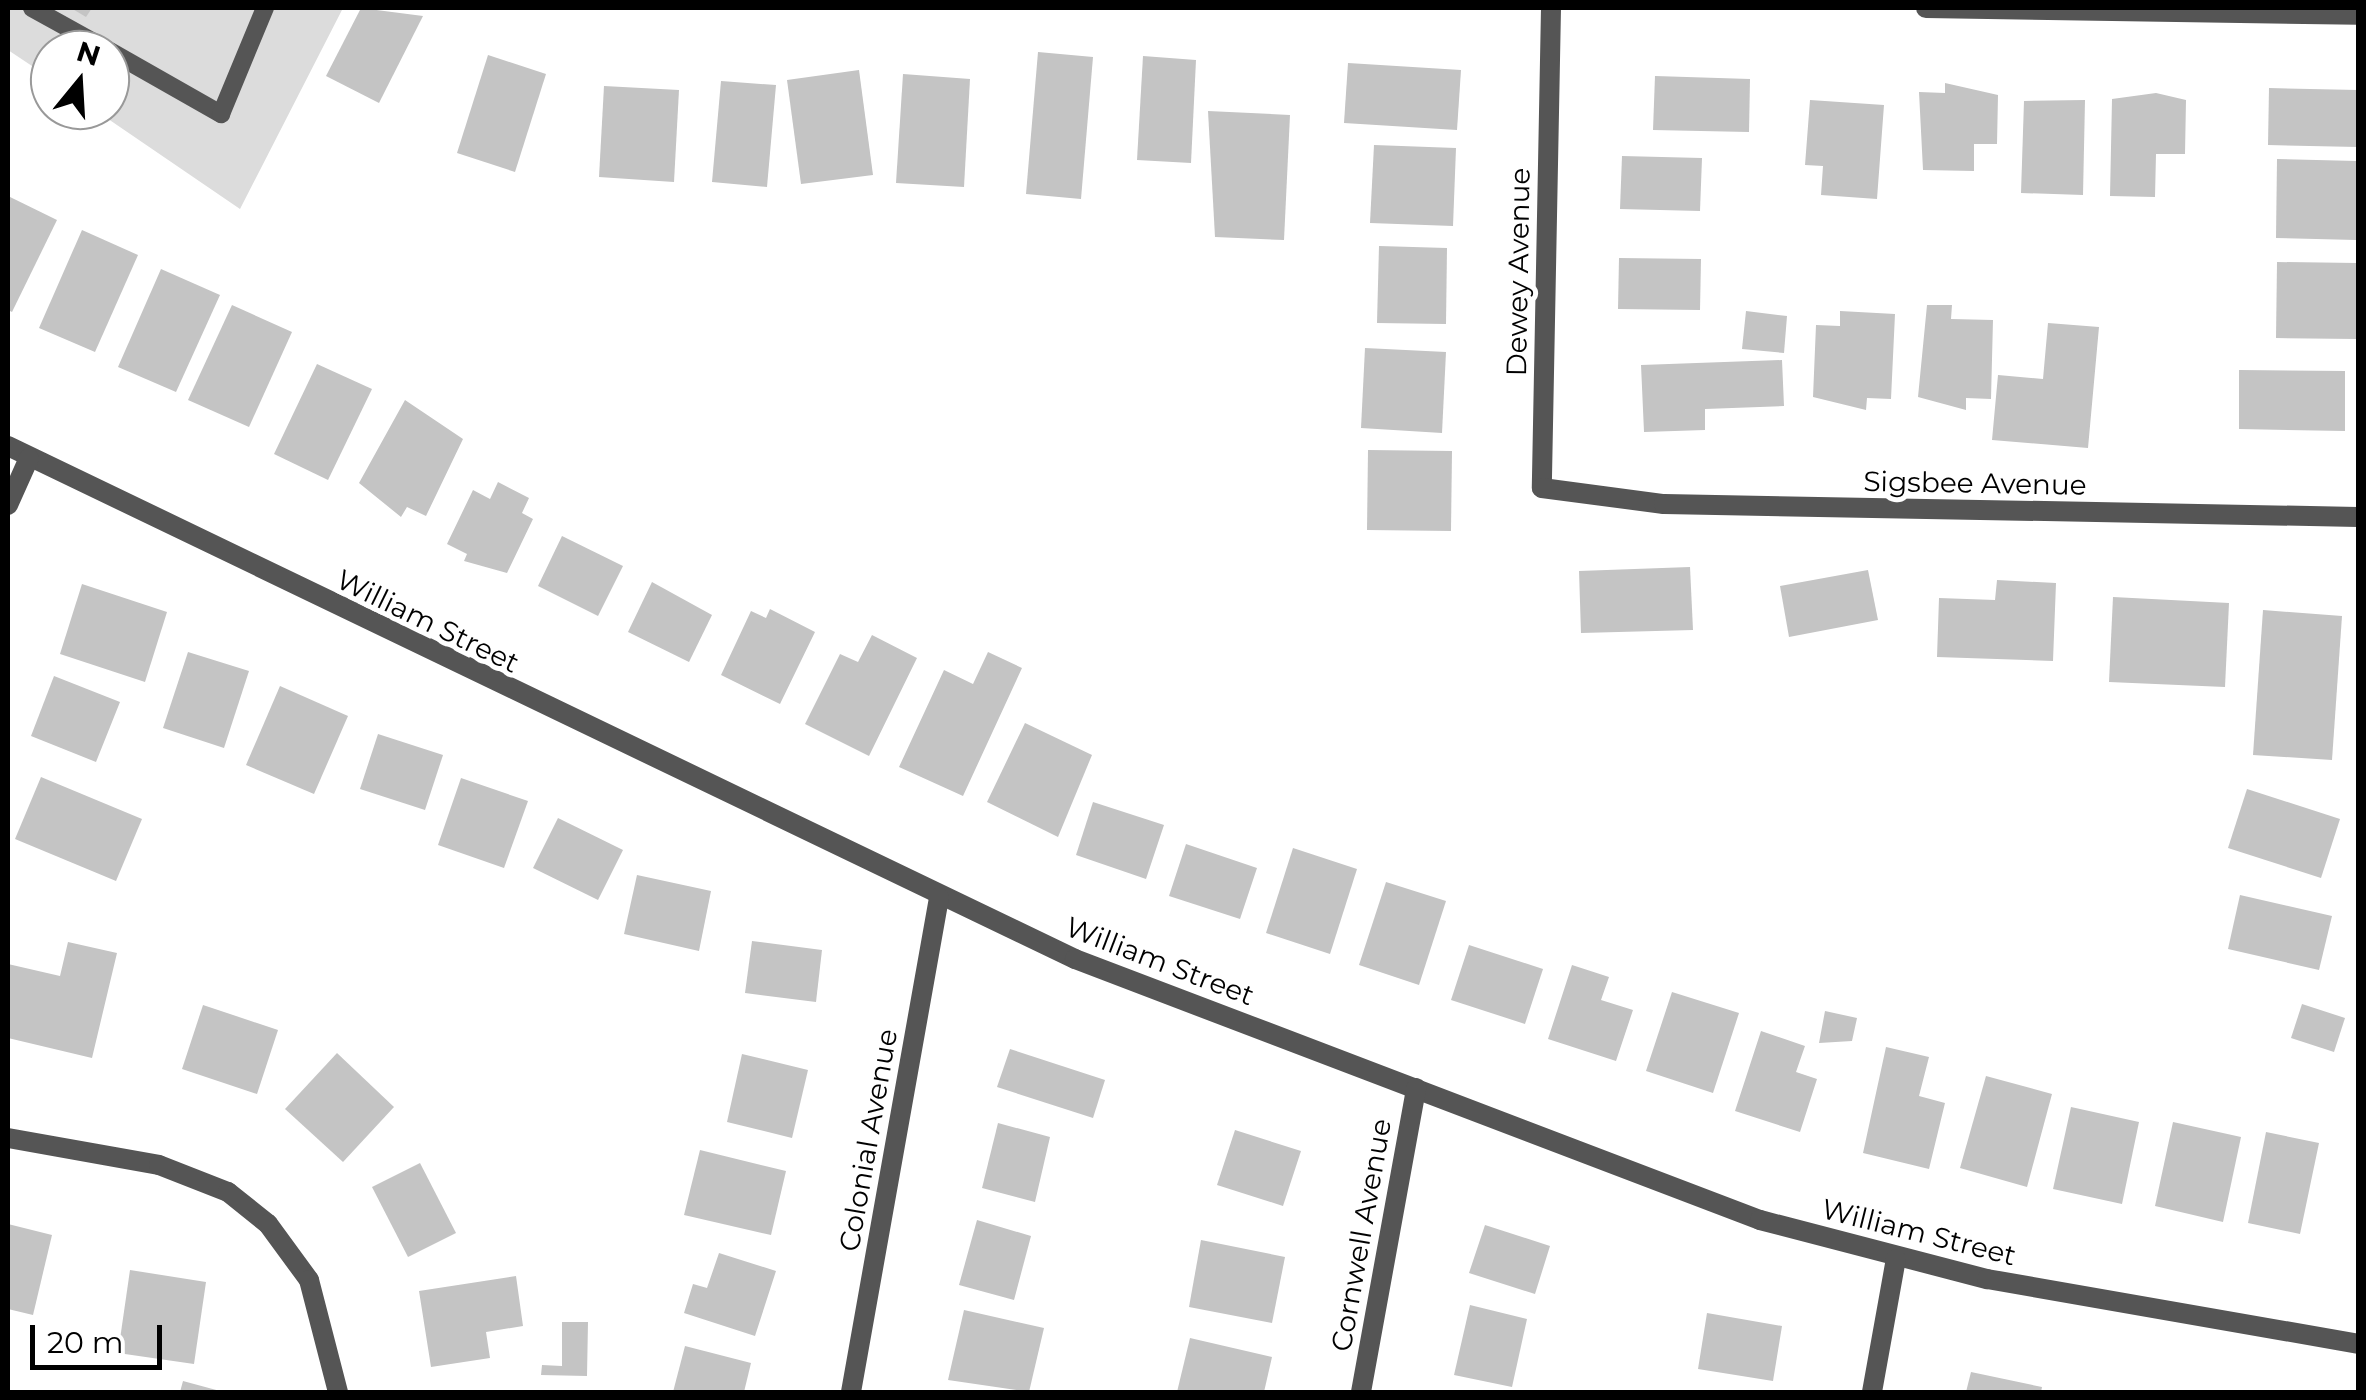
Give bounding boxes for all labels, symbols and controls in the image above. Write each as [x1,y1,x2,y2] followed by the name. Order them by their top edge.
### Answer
[30,30,130,130] north arrow
[73,34,105,73] text: N
[1499,167,1537,377] street label: Dewey Avenue
[1863,464,2087,502] street label: Sigsbee Avenue
[331,562,525,680] street label: William Street
[1061,910,1259,1012] street label: William Street
[832,1026,904,1254] street label: Colonial Avenue
[1324,1116,1398,1354] street label: Cornwell Avenue
[1818,1192,2020,1272] street label: William Street
[35,1305,168,1367] scale bar
[47,1324,124,1361] text: 20 m

